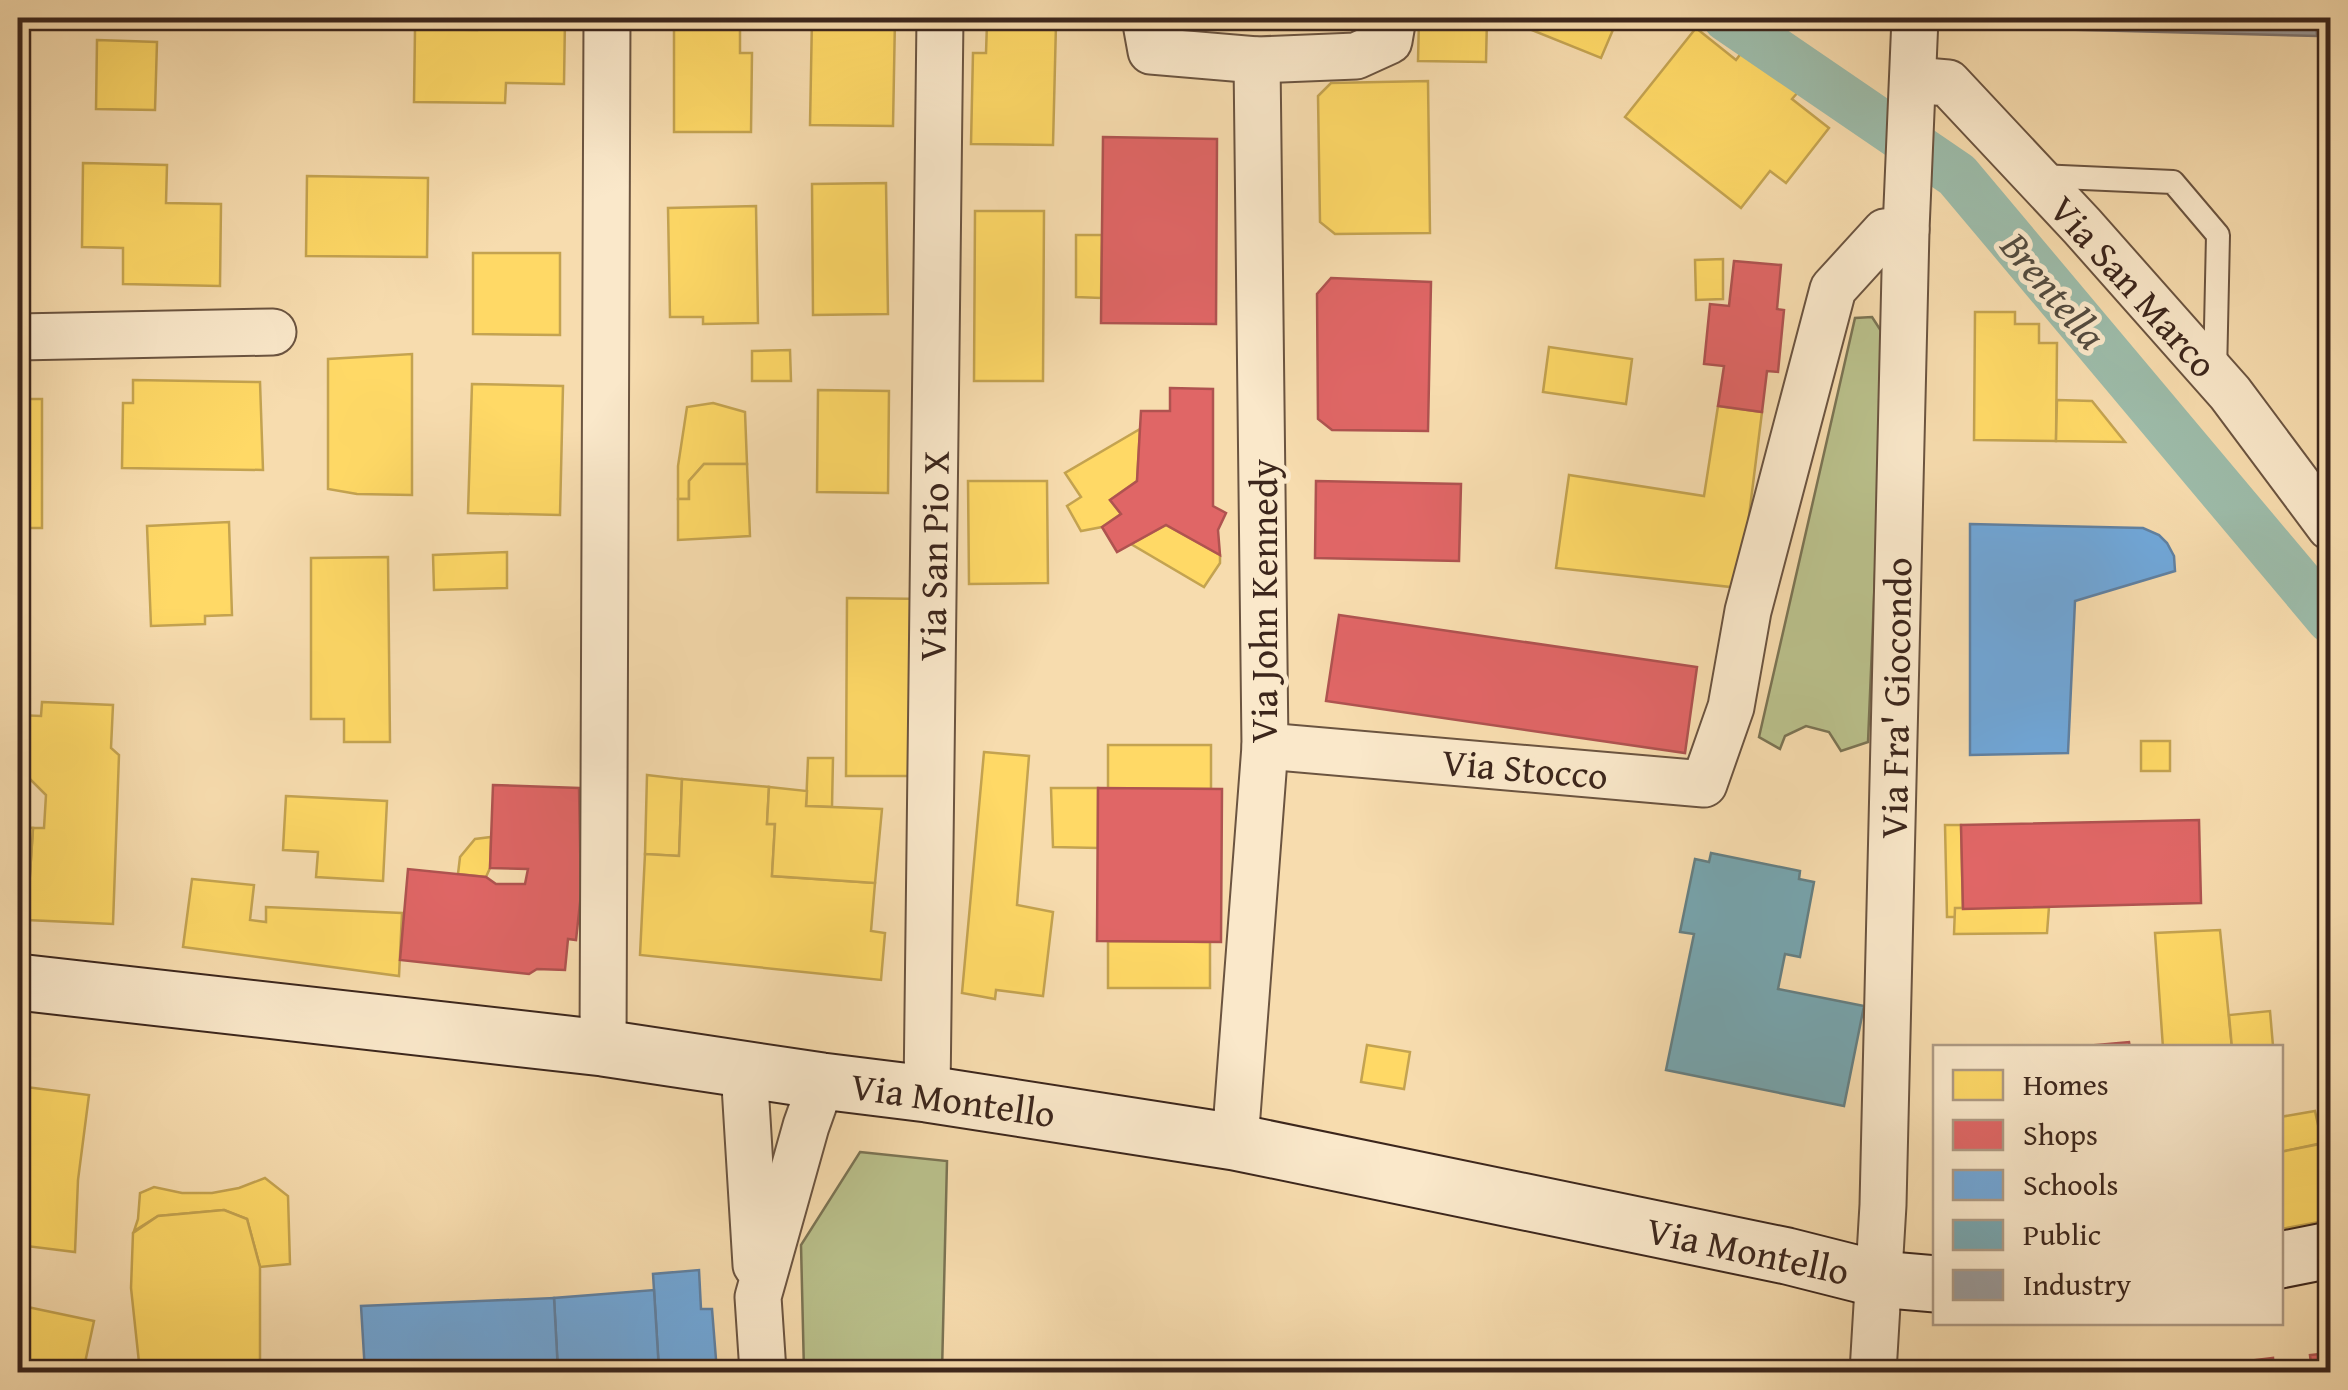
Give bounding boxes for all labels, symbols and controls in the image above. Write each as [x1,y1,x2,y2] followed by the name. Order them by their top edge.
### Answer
[2037,182,2231,390] street label: Via San Marco
[1987,218,2121,362] water label: Brentella
[903,450,963,662] street label: Via San Pio X
[1235,459,1291,743] street label: Via John Kennedy
[1865,557,1925,839] street label: Via Fra' Giocondo
[1440,733,1610,803] street label: Via Stocco
[1933,1045,2283,1325] legend
[847,1057,1059,1141] street label: Via Montello
[2023,1062,2109,1106] text: Homes
[2023,1112,2098,1156] text: Shops
[2023,1162,2118,1206] text: Schools
[1642,1201,1854,1299] street label: Via Montello
[2023,1212,2101,1256] text: Public
[2023,1262,2131,1306] text: Industry

